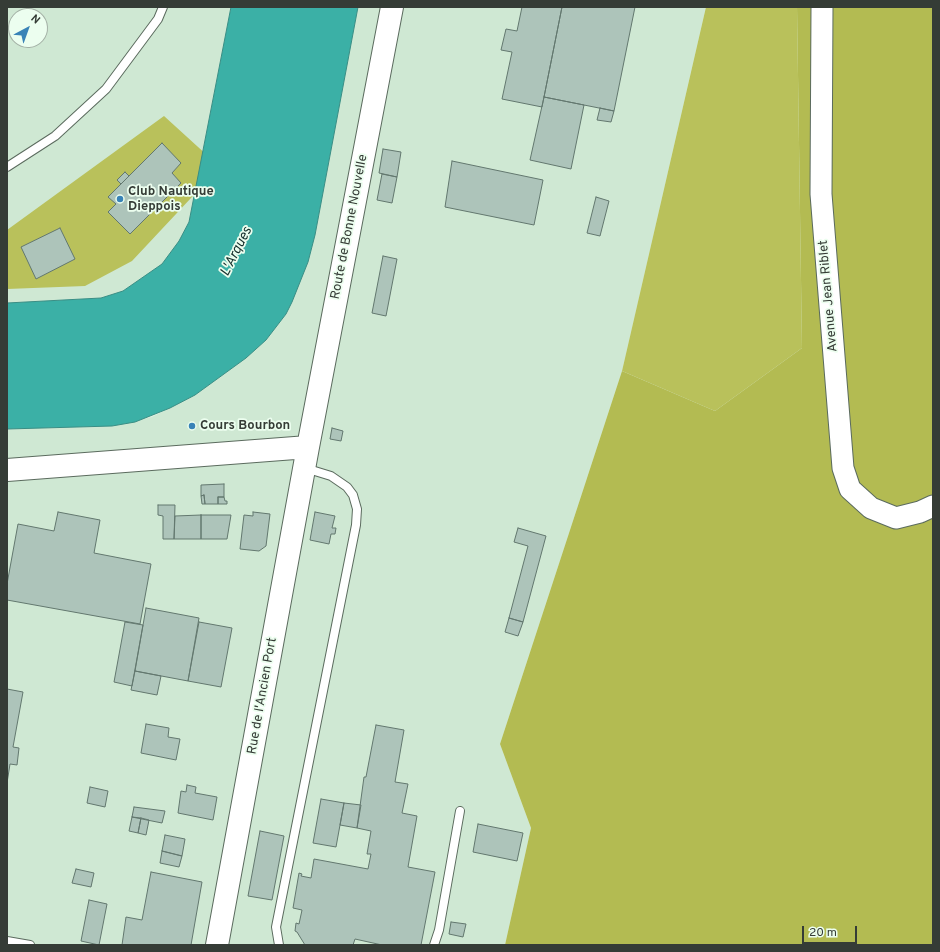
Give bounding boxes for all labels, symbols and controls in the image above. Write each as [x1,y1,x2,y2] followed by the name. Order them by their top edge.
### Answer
[8,8,48,48] north arrow
[28,12,43,28] text: N
[328,153,372,301] street label: Route de Bonne Nouvelle
[128,184,214,215] place label: Club Nautique Dieppois
[115,194,125,204] marker: Club Nautique Dieppois
[217,224,257,280] water label: L'Arques
[816,239,842,353] street label: Avenue Jean Riblet
[200,418,290,434] place label: Cours Bourbon
[187,421,197,431] marker: Cours Bourbon
[245,636,281,756] street label: Rue de l'Ancien Port
[804,918,859,944] scale bar
[809,925,837,941] text: 20 m

